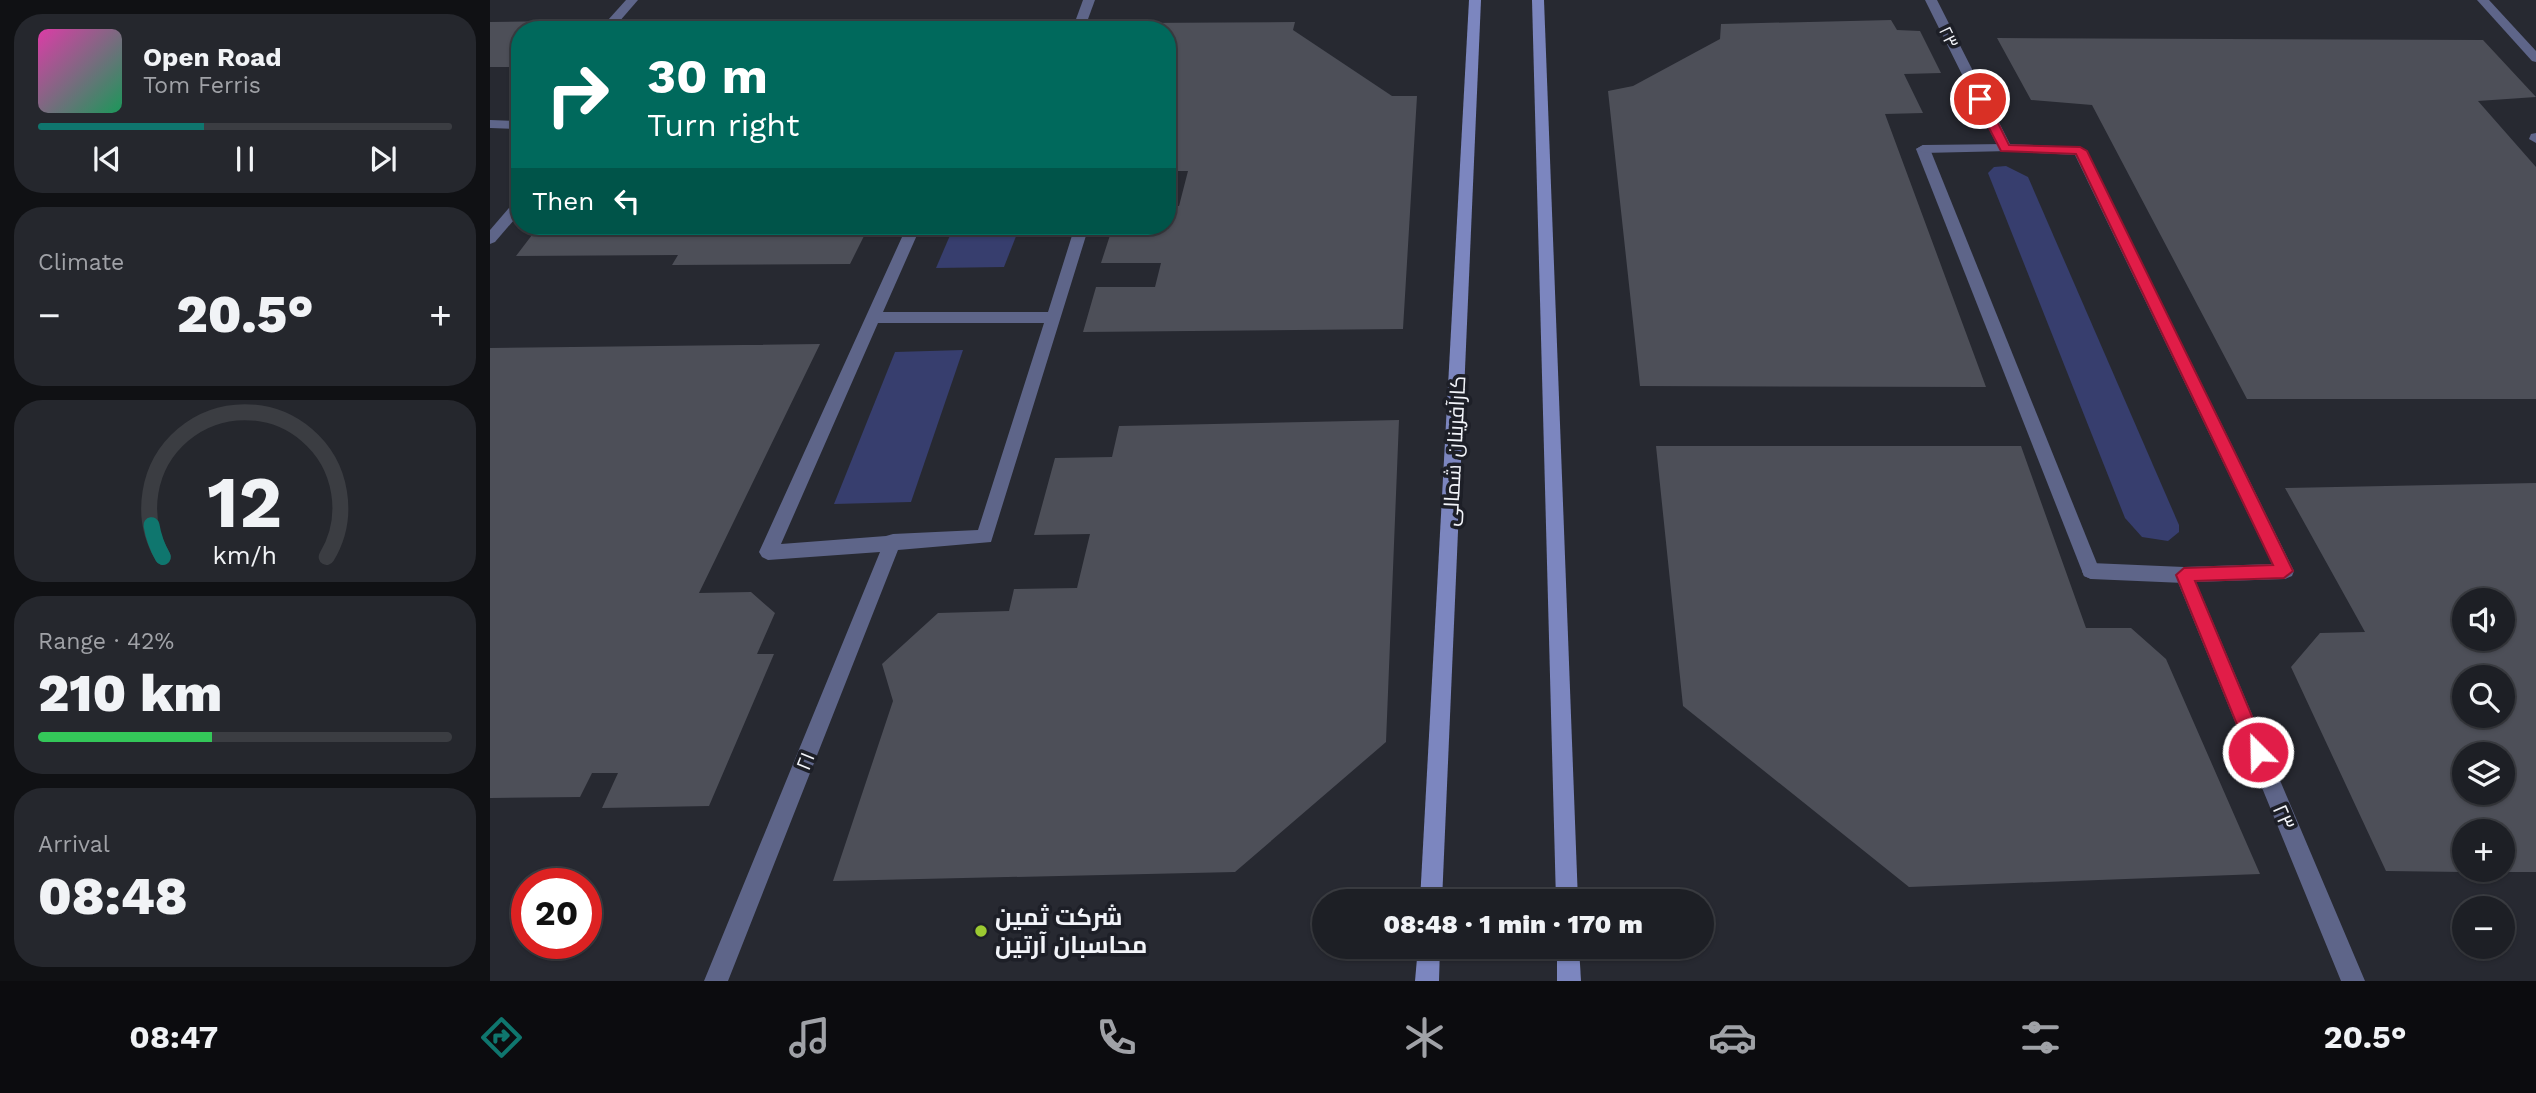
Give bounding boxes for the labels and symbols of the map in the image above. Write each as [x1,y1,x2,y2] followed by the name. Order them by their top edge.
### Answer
[1935,23,1963,51] street label: ۲۳
[1950,69,2010,129] pin
[1438,375,1471,527] street label: کارآفرینان شمالی
[2221,715,2295,789] position arrow
[790,748,820,774] street label: ۲۱
[2268,800,2300,834] street label: ۲۳
[511,868,602,959] speed limit sign: 20
[995,903,1147,959] place label: شرکت ثمین محاسبان آرتین
[973,923,989,939] marker: شرکت ثمین محاسبان آرتین

